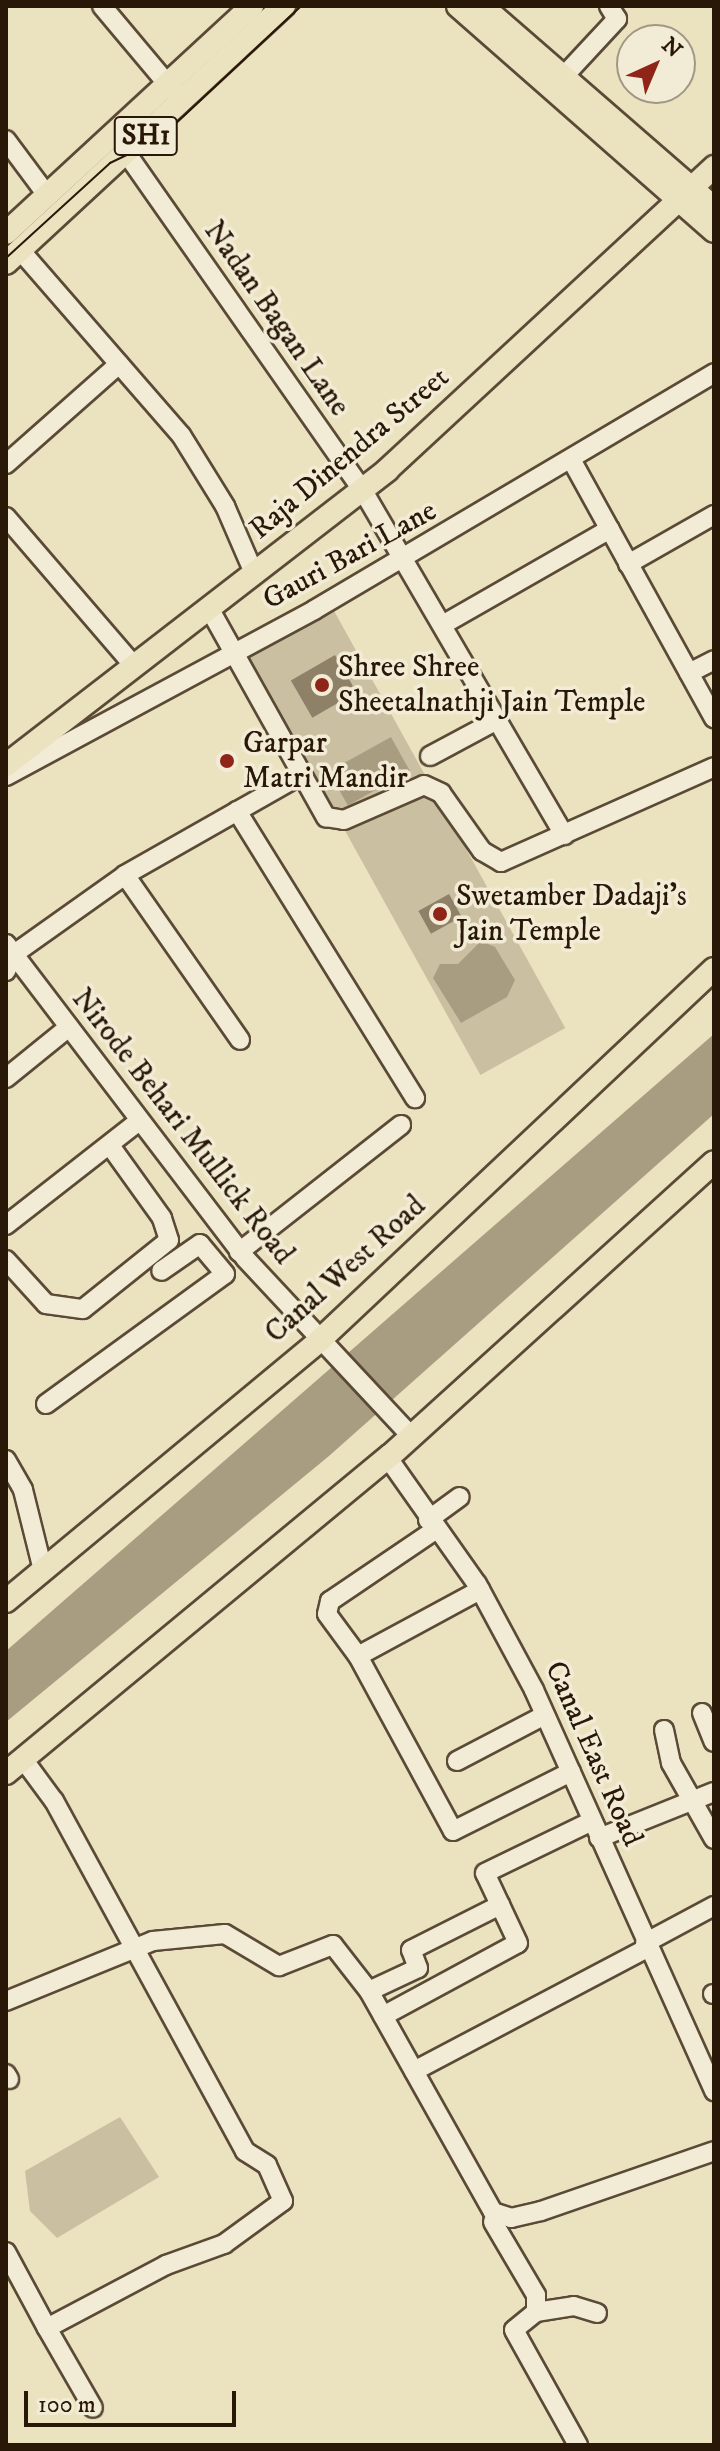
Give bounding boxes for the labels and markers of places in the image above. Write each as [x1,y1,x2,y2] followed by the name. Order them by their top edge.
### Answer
[338,650,645,720] place label: Shree Shree Sheetalnathji Jain Temple
[313,676,331,694] marker: Shree Shree Sheetalnathji Jain Temple
[243,726,408,796] place label: Garpar Matri Mandir
[218,752,236,770] marker: Garpar Matri Mandir
[456,879,687,950] place label: Swetamber Dadaji's Jain Temple
[431,905,449,923] marker: Swetamber Dadaji's Jain Temple

